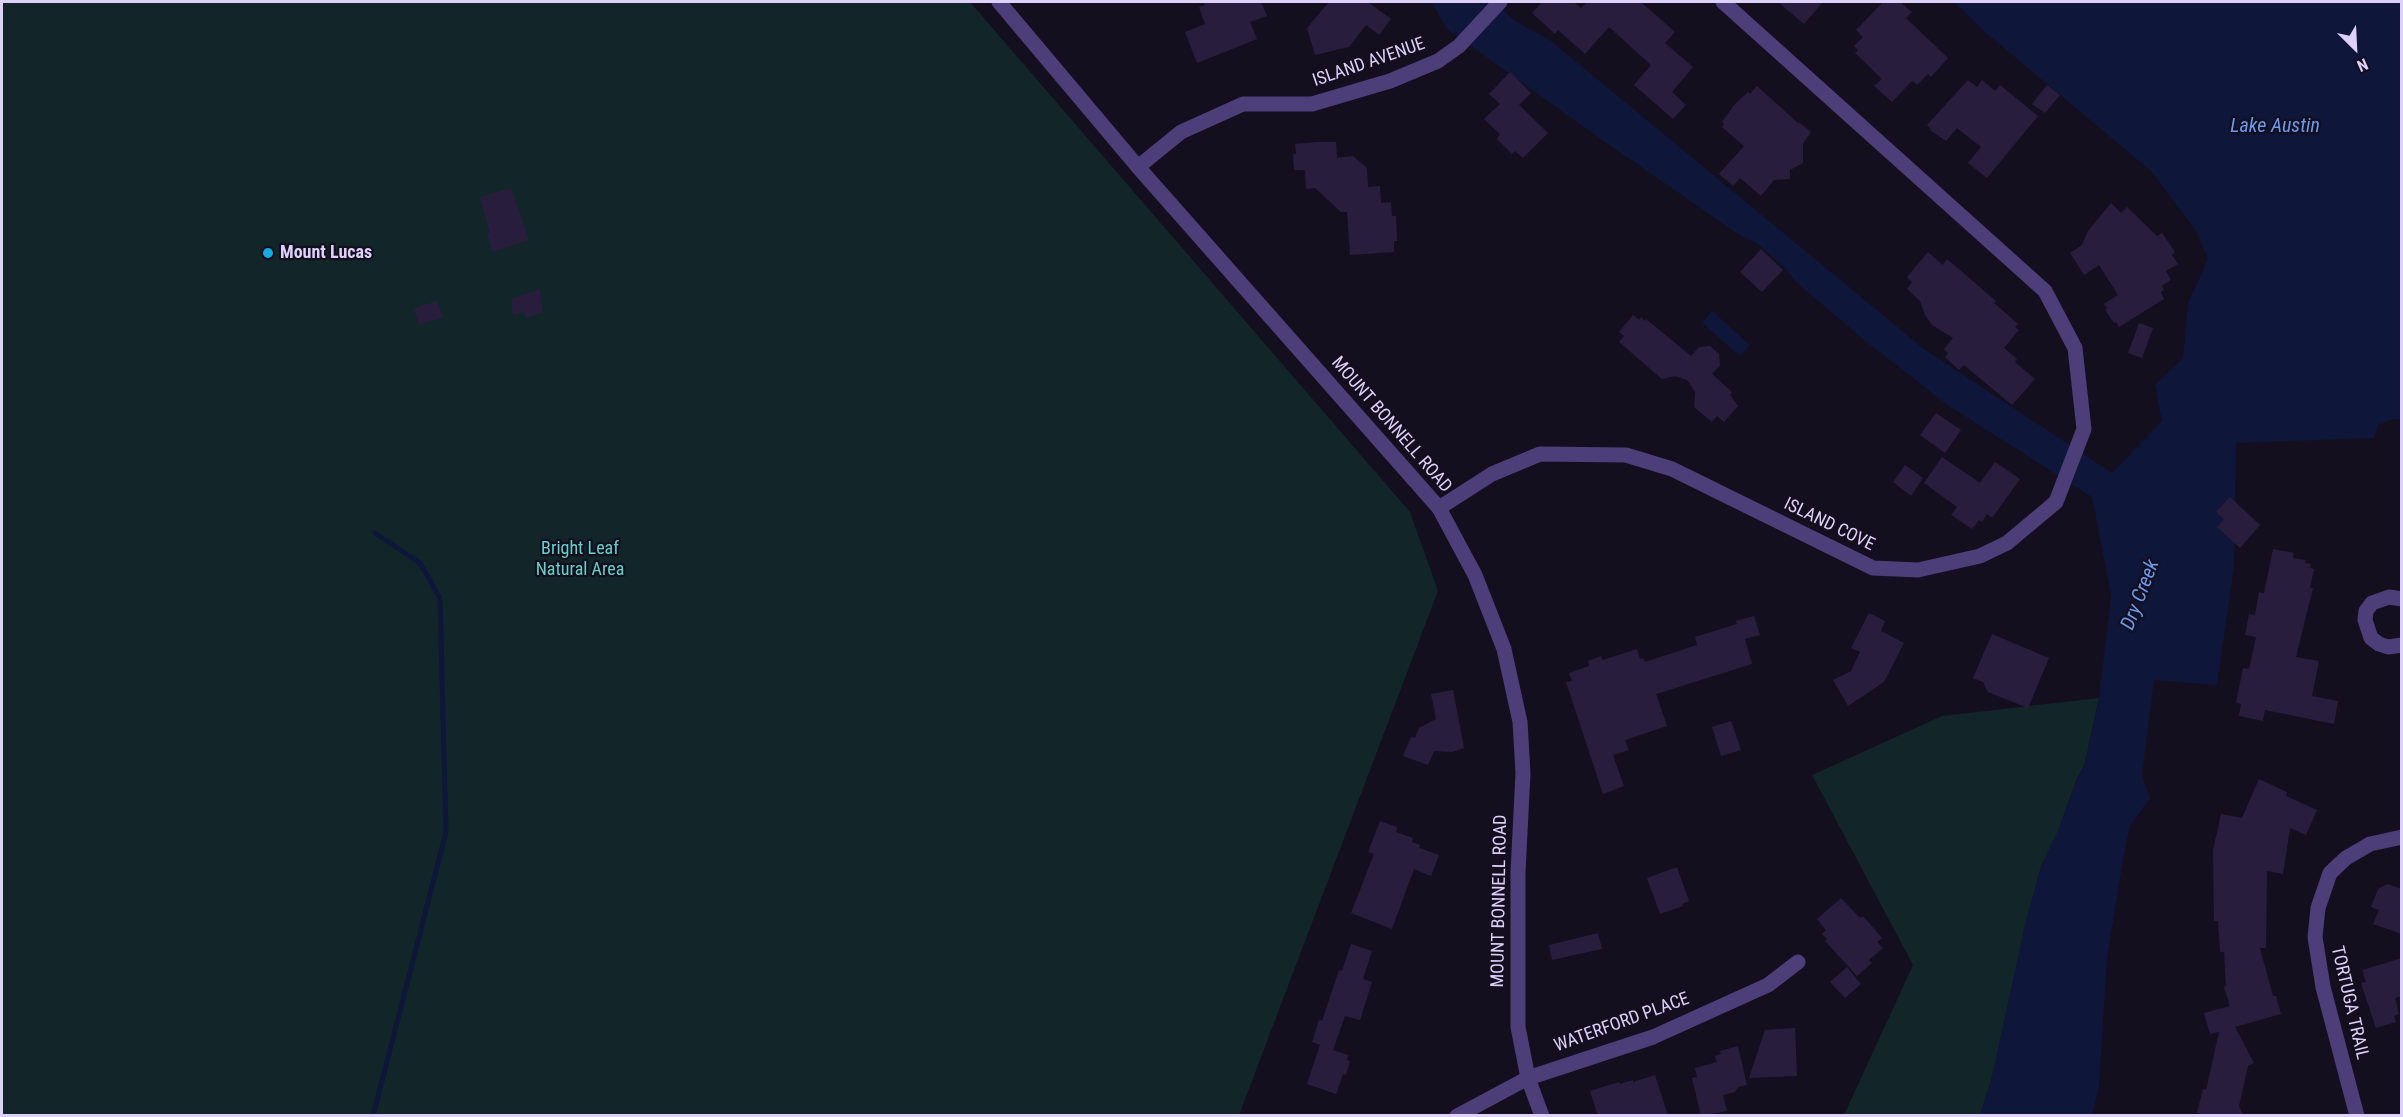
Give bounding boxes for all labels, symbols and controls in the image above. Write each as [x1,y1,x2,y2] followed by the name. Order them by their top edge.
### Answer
[2325,18,2385,78] north arrow
[1310,34,1428,92] street label: ISLAND AVENUE
[2354,54,2371,76] text: N
[2230,115,2320,139] water label: Lake Austin
[280,242,372,264] place label: Mount Lucas
[261,246,275,260] marker: Mount Lucas
[1326,353,1456,497] street label: MOUNT BONNELL ROAD
[1780,494,1878,556] street label: ISLAND COVE
[536,538,624,580] park label: Bright Leaf Natural Area
[2117,556,2165,634] water label: Dry Creek
[1488,814,1512,988] street label: MOUNT BONNELL ROAD
[2325,944,2373,1062] street label: TORTUGA TRAIL
[1552,989,1692,1057] street label: WATERFORD PLACE

